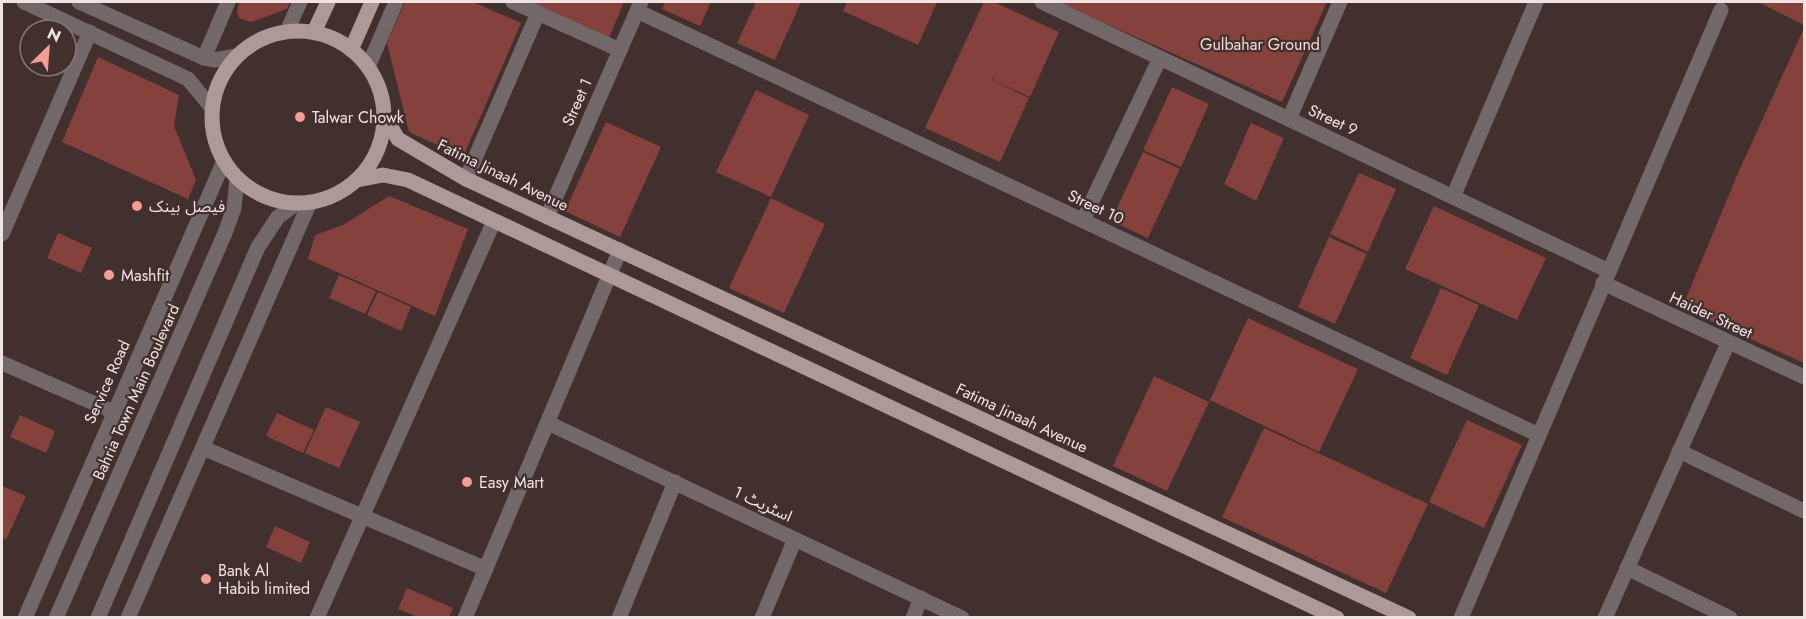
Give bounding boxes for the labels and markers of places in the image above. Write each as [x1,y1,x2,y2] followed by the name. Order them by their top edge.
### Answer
[312,106,405,129] place label: Talwar Chowk
[293,110,307,124] marker: Talwar Chowk
[149,195,225,218] place label: فیصل بینک
[130,199,144,213] marker: فیصل بینک
[121,264,169,287] place label: Mashfit
[102,268,116,282] marker: Mashfit
[479,471,544,494] place label: Easy Mart
[460,475,474,489] marker: Easy Mart
[218,559,310,600] place label: Bank Al Habib limited
[199,572,213,586] marker: Bank Al Habib limited

